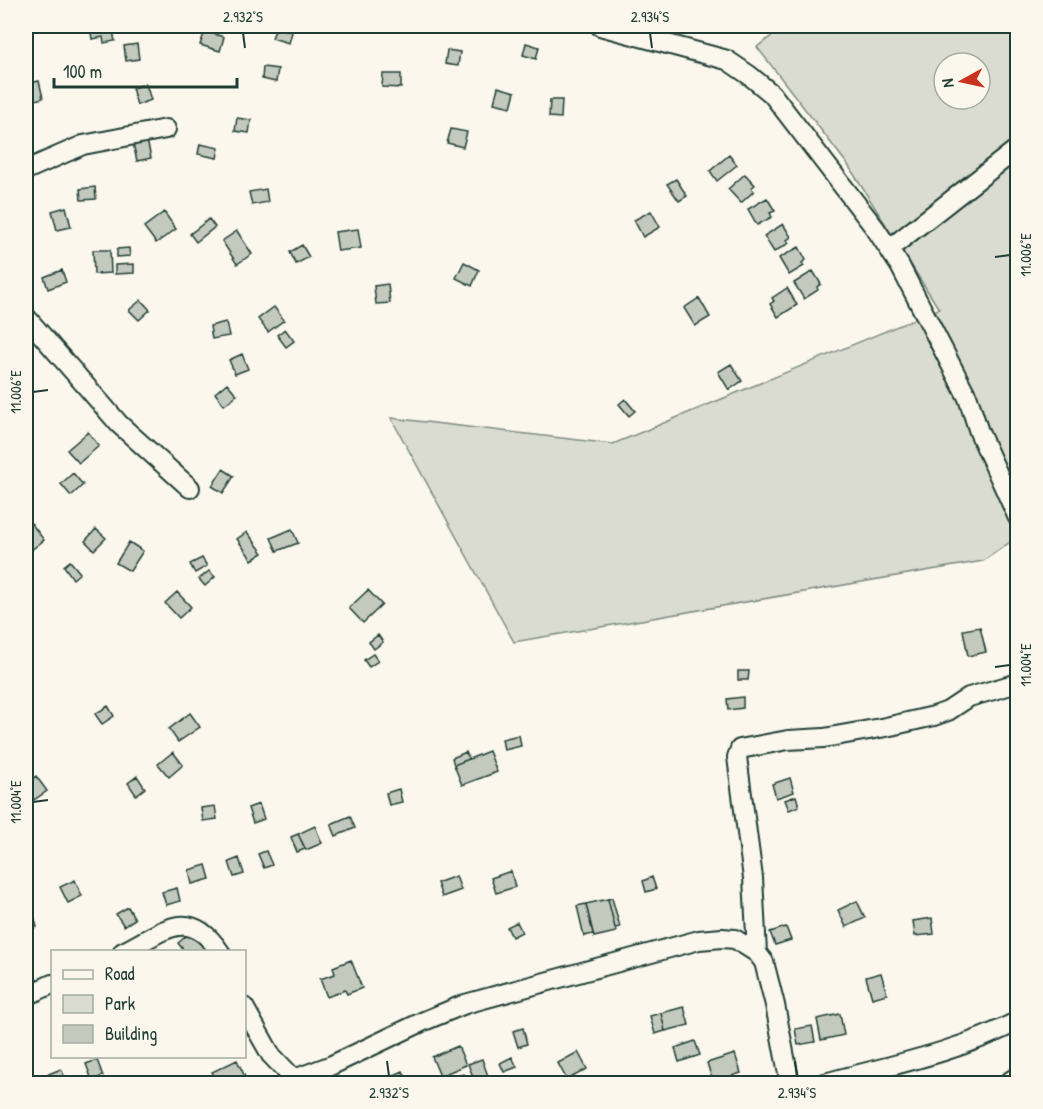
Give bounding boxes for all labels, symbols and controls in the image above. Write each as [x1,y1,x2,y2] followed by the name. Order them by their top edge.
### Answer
[223,6,263,27] text: 2.932°S
[631,6,669,27] text: 2.934°S
[54,51,237,89] scale bar
[932,51,992,111] north arrow
[63,59,102,84] text: 100 m
[936,77,959,89] text: N
[1015,233,1036,277] text: 11.006°E
[5,370,26,414] text: 11.006°E
[1015,643,1036,687] text: 11.004°E
[5,780,26,824] text: 11.004°E
[51,950,246,1058] legend
[105,961,135,986] text: Road
[105,991,136,1016] text: Park
[105,1021,157,1046] text: Building
[369,1082,409,1103] text: 2.932°S
[778,1082,816,1103] text: 2.934°S

